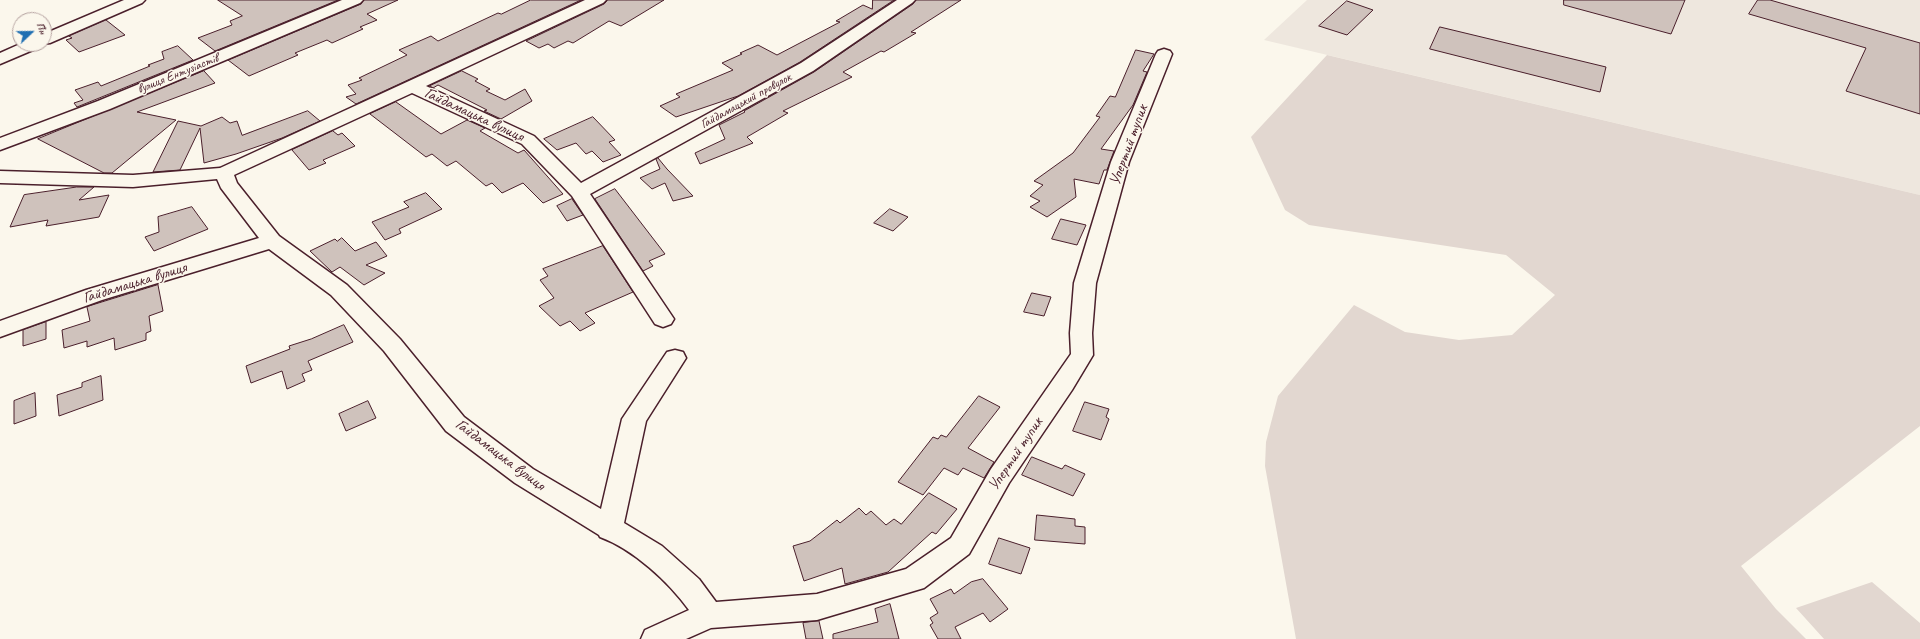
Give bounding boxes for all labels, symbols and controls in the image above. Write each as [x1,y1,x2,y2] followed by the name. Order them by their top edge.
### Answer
[12,12,52,52] north arrow
[34,20,51,36] text: Пн
[135,51,221,97] street label: вулиця Ентузіастів
[698,70,794,132] street label: Гайдамацький провулок
[421,84,527,146] street label: Гайдамацька вулиця
[1106,102,1152,188] street label: Упертий тупик
[81,258,189,308] street label: Гайдамацька вулиця
[984,414,1048,494] street label: Упертий тупик
[451,415,549,495] street label: Гайдамацька вулиця

